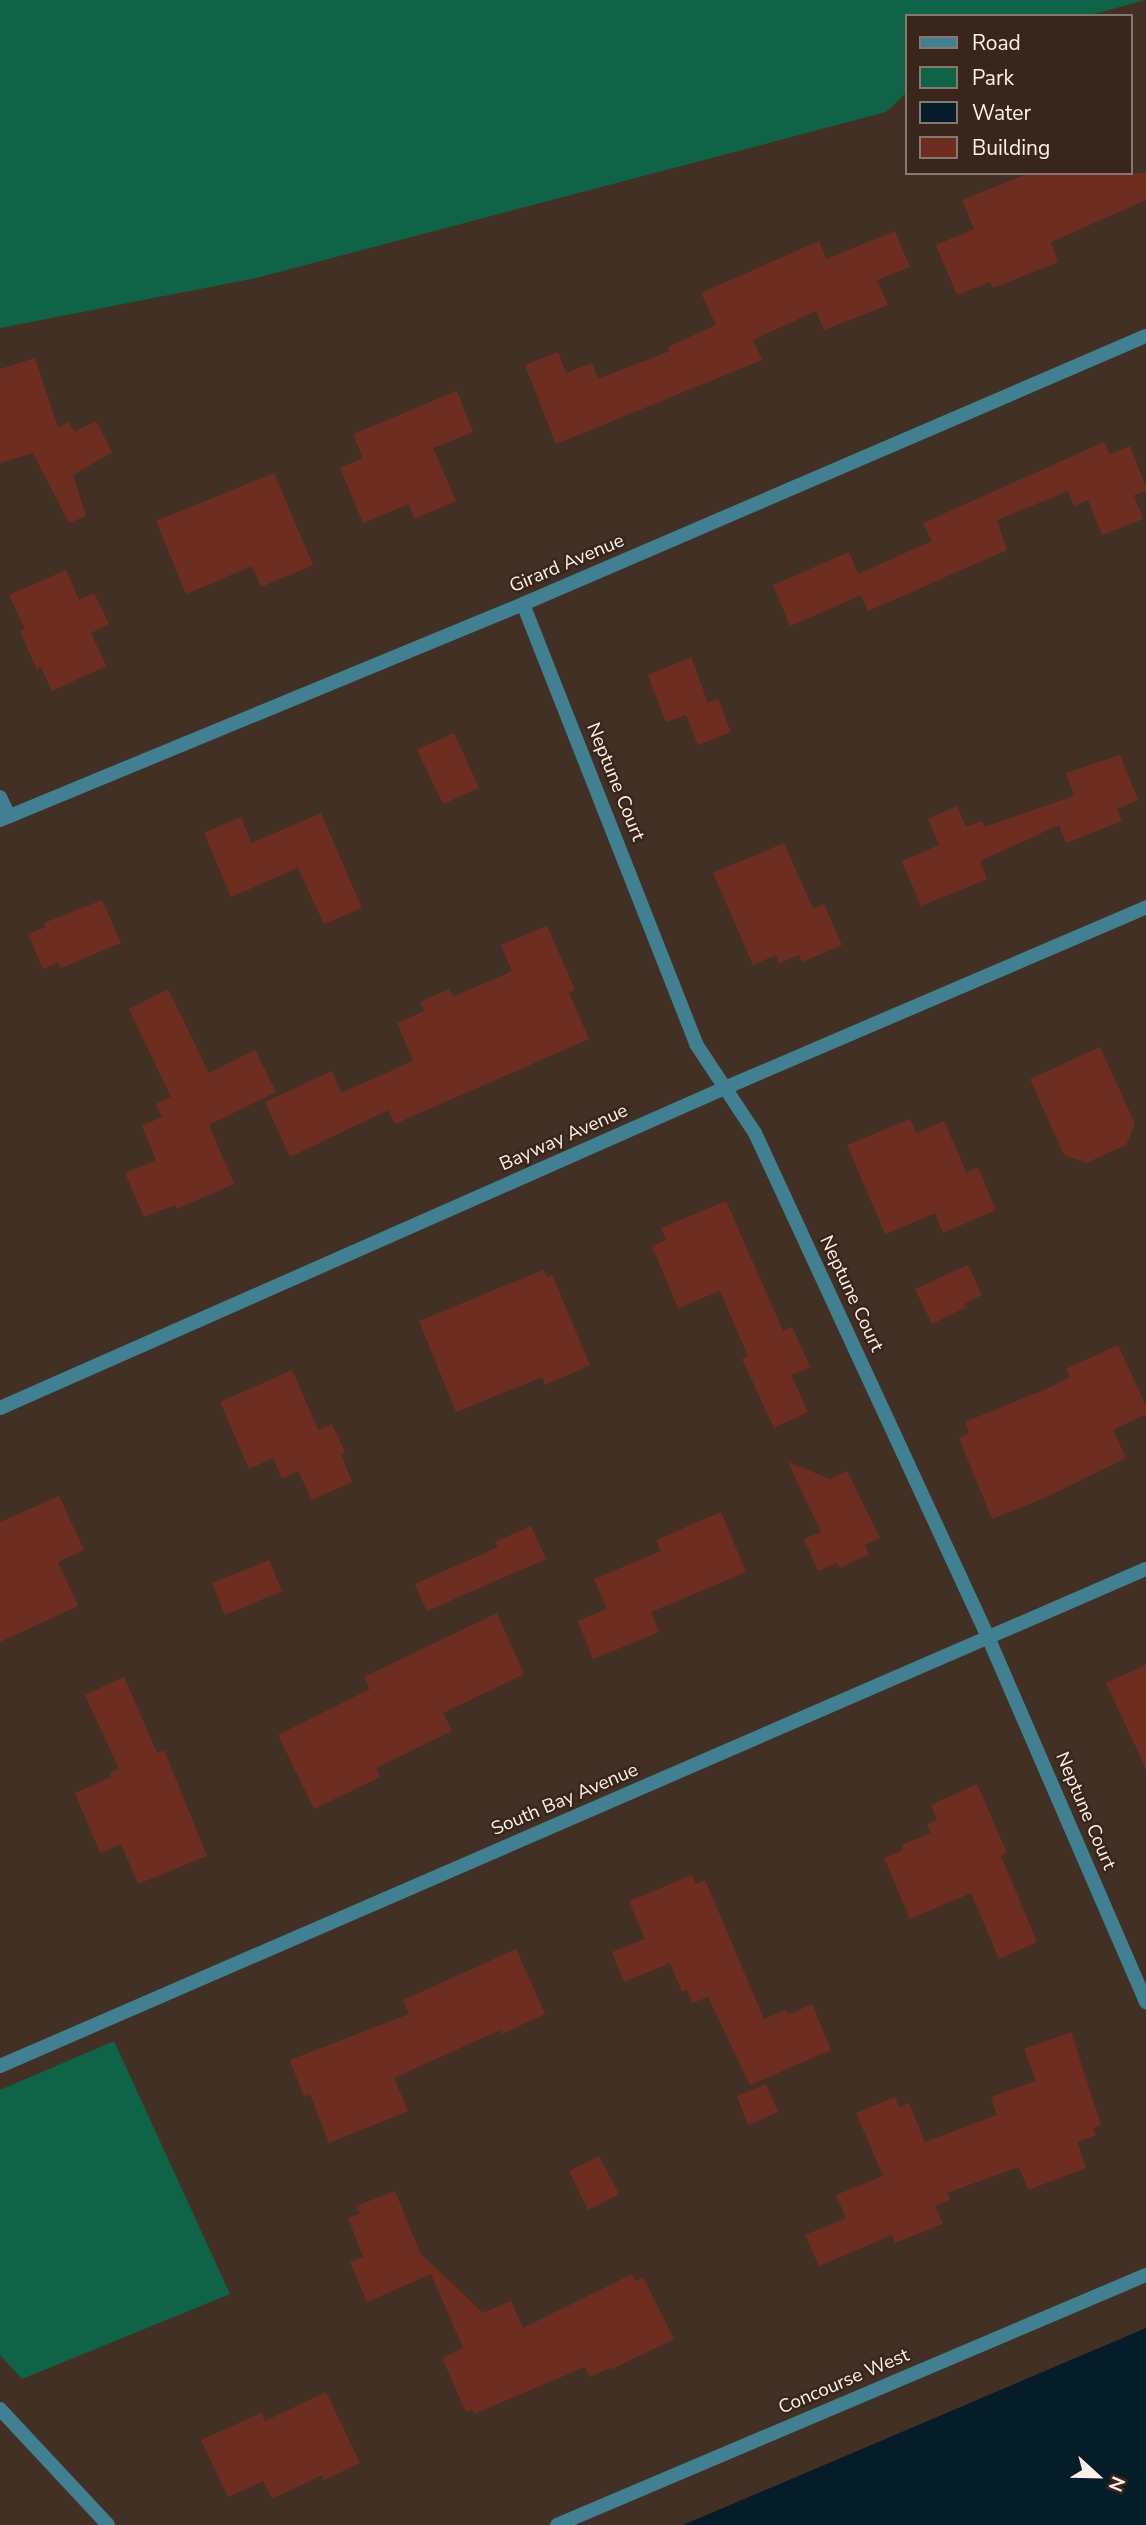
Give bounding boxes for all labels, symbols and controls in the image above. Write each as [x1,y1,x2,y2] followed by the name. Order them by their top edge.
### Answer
[904,14,1132,175] legend
[972,29,1021,57] text: Road
[972,64,1014,92] text: Park
[972,99,1031,127] text: Water
[972,134,1050,162] text: Building
[506,530,628,598] street label: Girard Avenue
[581,720,649,844] street label: Neptune Court
[496,1100,632,1176] street label: Bayway Avenue
[814,1232,888,1356] street label: Neptune Court
[1050,1749,1120,1873] street label: Neptune Court
[488,1759,642,1841] street label: South Bay Avenue
[775,2344,913,2420] street label: Concourse West
[1062,2441,1132,2511] north arrow
[1102,2472,1131,2495] text: N

